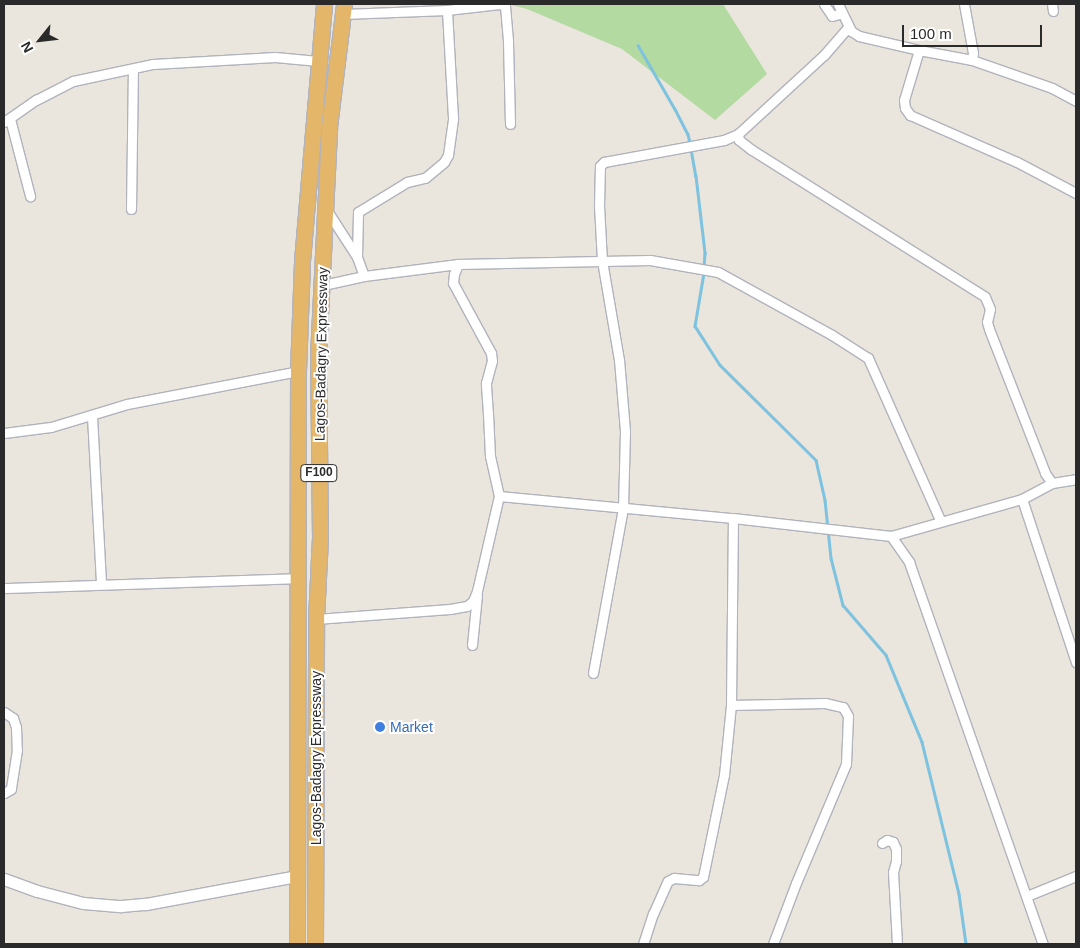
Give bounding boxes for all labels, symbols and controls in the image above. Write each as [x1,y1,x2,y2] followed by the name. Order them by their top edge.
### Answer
[15,15,65,65] north arrow
[905,15,1045,47] scale bar
[910,25,952,42] text: 100 m
[17,39,36,56] text: N
[311,267,331,441] street label: Lagos-Badagry Expressway
[300,463,338,482] road number: F100
[308,671,324,845] street label: Lagos-Badagry Expressway
[390,719,433,735] place label: Market
[374,721,386,733] marker: Market

